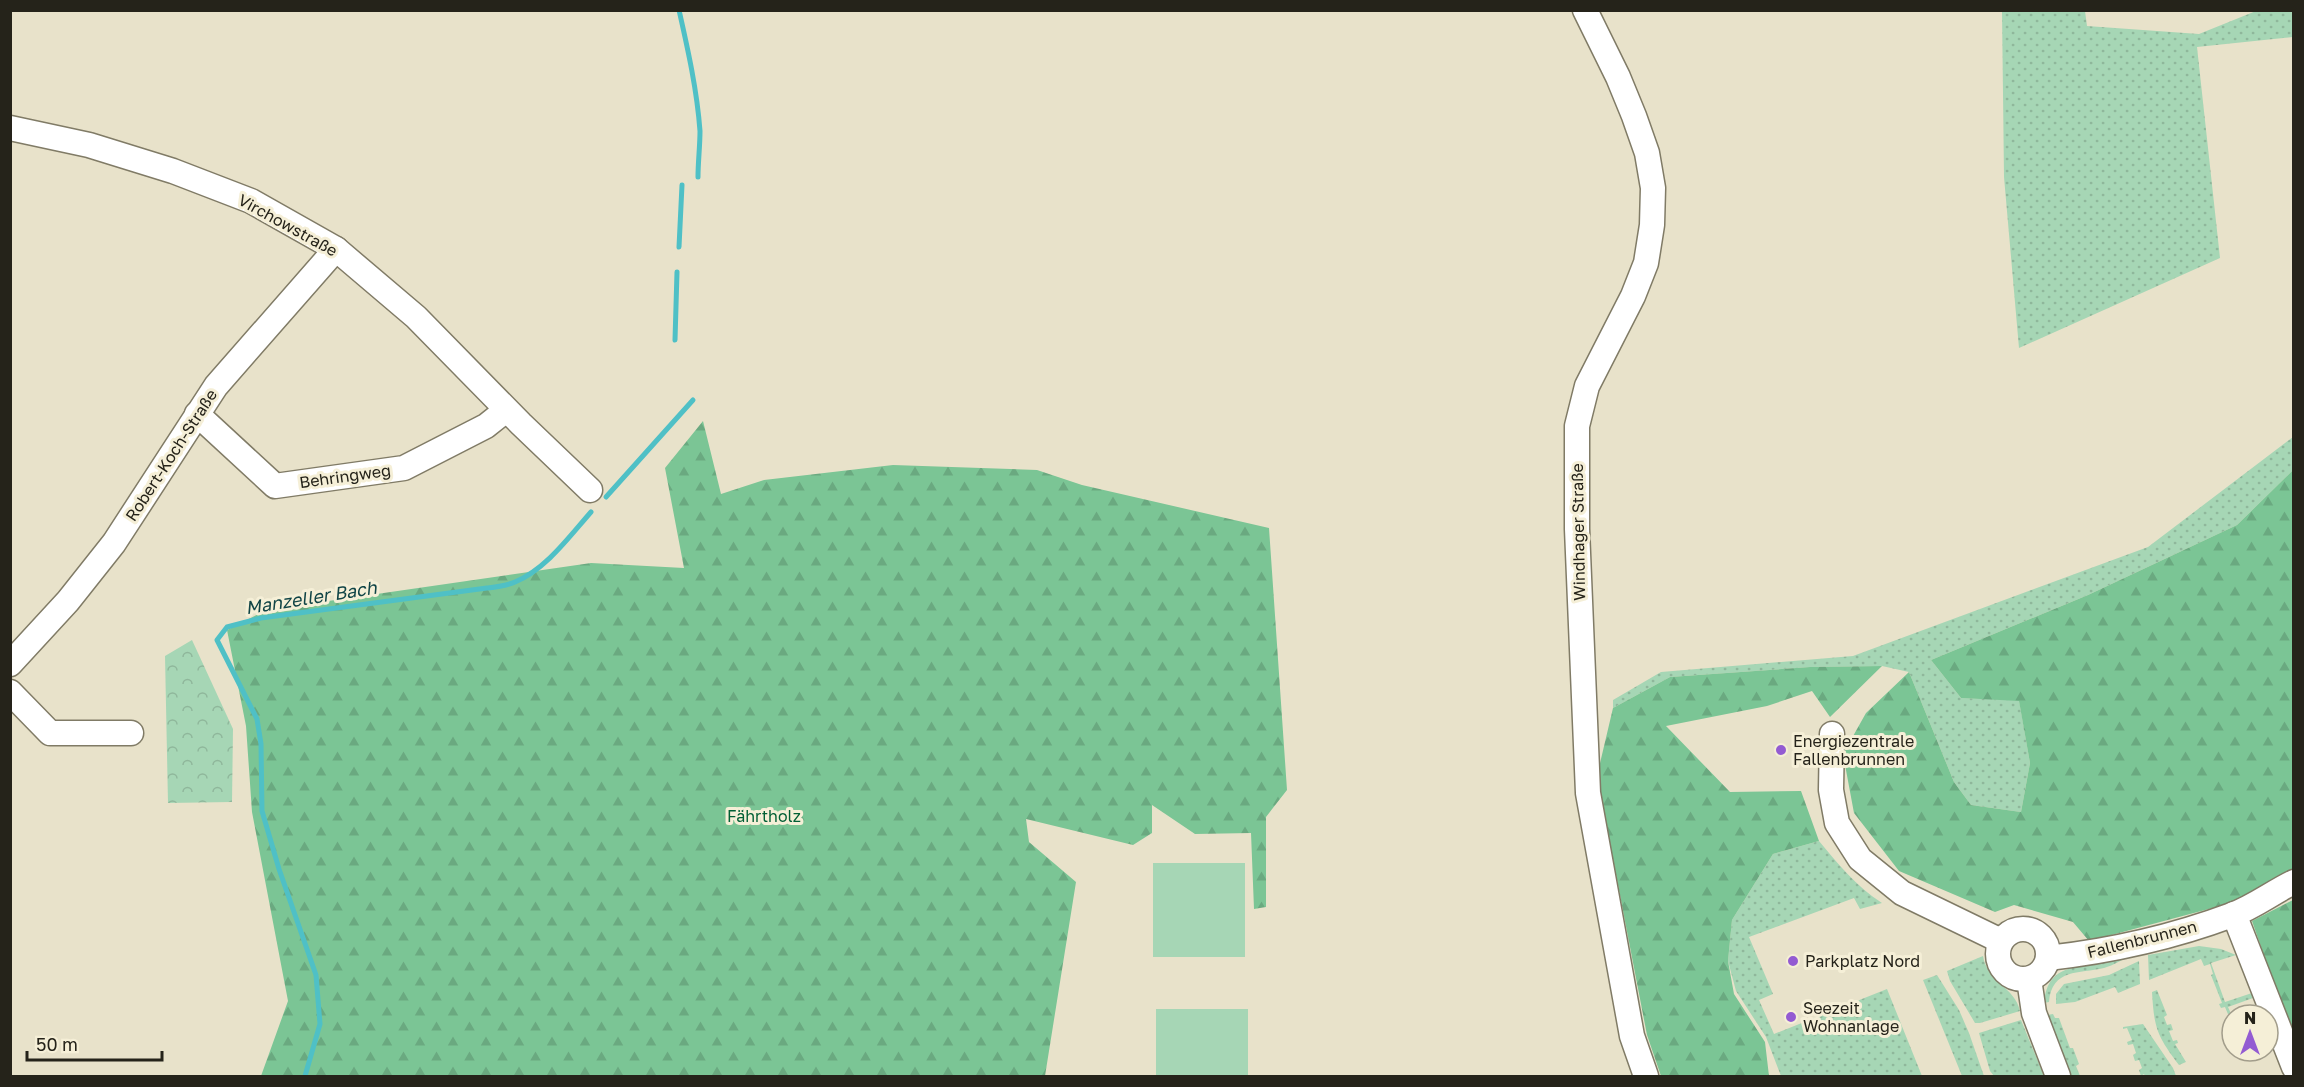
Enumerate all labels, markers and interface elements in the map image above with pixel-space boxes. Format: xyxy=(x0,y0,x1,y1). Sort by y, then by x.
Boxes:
street label: Virchowstraße xyxy=(235,189,341,261)
street label: Robert-Koch-Straße xyxy=(121,385,221,525)
street label: Behringweg xyxy=(298,460,392,492)
street label: Windhager Straße xyxy=(1567,463,1589,601)
water label: Manzeller Bach xyxy=(244,576,379,618)
place label: Energiezentrale Fallenbrunnen xyxy=(1793,731,1914,769)
marker: Energiezentrale Fallenbrunnen xyxy=(1774,743,1788,757)
park label: Fährtholz xyxy=(727,806,801,826)
street label: Fallenbrunnen xyxy=(2085,916,2199,962)
place label: Parkplatz Nord xyxy=(1805,951,1920,971)
marker: Parkplatz Nord xyxy=(1786,954,1800,968)
place label: Seezeit Wohnanlage xyxy=(1803,998,1899,1036)
north arrow xyxy=(2220,1003,2280,1063)
text: N xyxy=(2244,1008,2256,1028)
marker: Seezeit Wohnanlage xyxy=(1784,1010,1798,1024)
scale bar xyxy=(27,1024,162,1062)
text: 50 m xyxy=(36,1033,78,1055)

